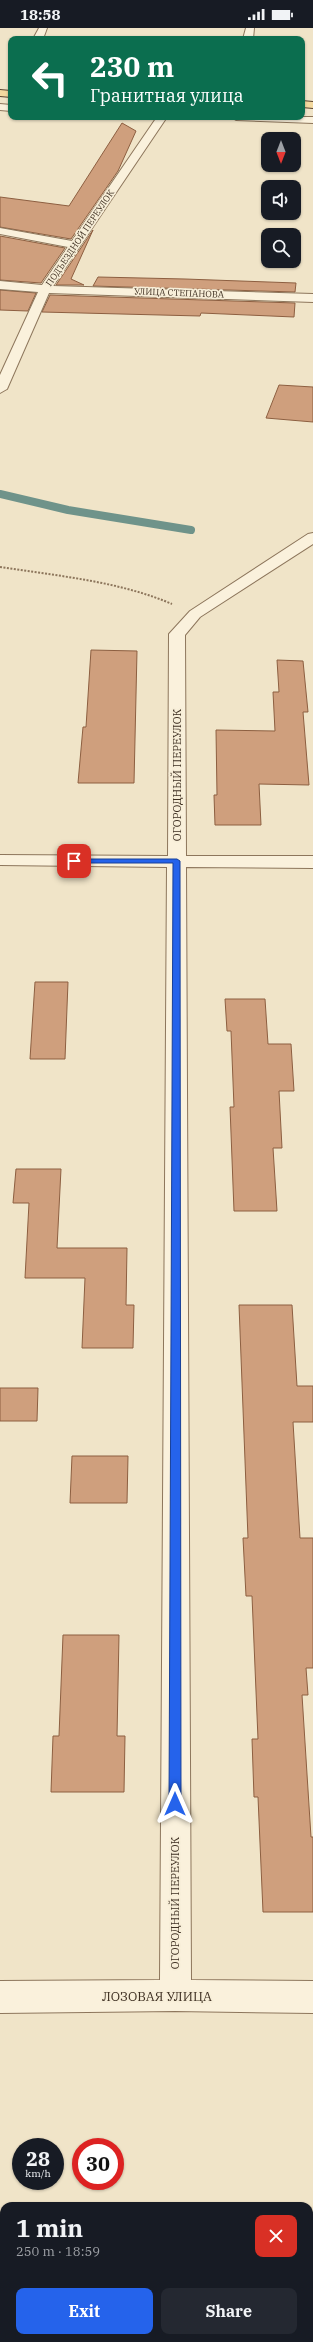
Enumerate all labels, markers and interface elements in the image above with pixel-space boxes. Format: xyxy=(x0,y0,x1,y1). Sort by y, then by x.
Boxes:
text: 18:58 xyxy=(20,5,61,24)
text: 230 m xyxy=(90,48,174,85)
icon: left xyxy=(24,52,76,104)
text: Гранитная улица xyxy=(90,84,244,107)
north arrow xyxy=(261,132,301,172)
map controls xyxy=(261,132,301,268)
button: sound xyxy=(261,180,301,220)
street label: ПОДЪЕЗДНОЙ ПЕРЕУЛОК xyxy=(43,187,116,288)
button: search xyxy=(261,228,301,268)
street label: УЛИЦА СТЕПАНОВА xyxy=(134,285,225,300)
street label: ОГОРОДНЫЙ ПЕРЕУЛОК xyxy=(170,708,184,841)
pin xyxy=(57,844,91,878)
icon: arrive xyxy=(63,850,85,872)
position arrow xyxy=(154,1783,196,1825)
street label: ОГОРОДНЫЙ ПЕРЕУЛОК xyxy=(168,1836,182,1969)
street label: ЛОЗОВАЯ УЛИЦА xyxy=(102,1988,212,2005)
speed limit sign: 30 xyxy=(72,2138,124,2190)
text: 28 xyxy=(26,2145,50,2172)
text: km/h xyxy=(25,2167,51,2180)
text: 1 min xyxy=(16,2212,83,2244)
button: close xyxy=(255,2215,297,2257)
text: 250 m · 18:59 xyxy=(16,2243,100,2260)
button: Exit xyxy=(16,2288,153,2334)
button: Share xyxy=(161,2288,297,2334)

